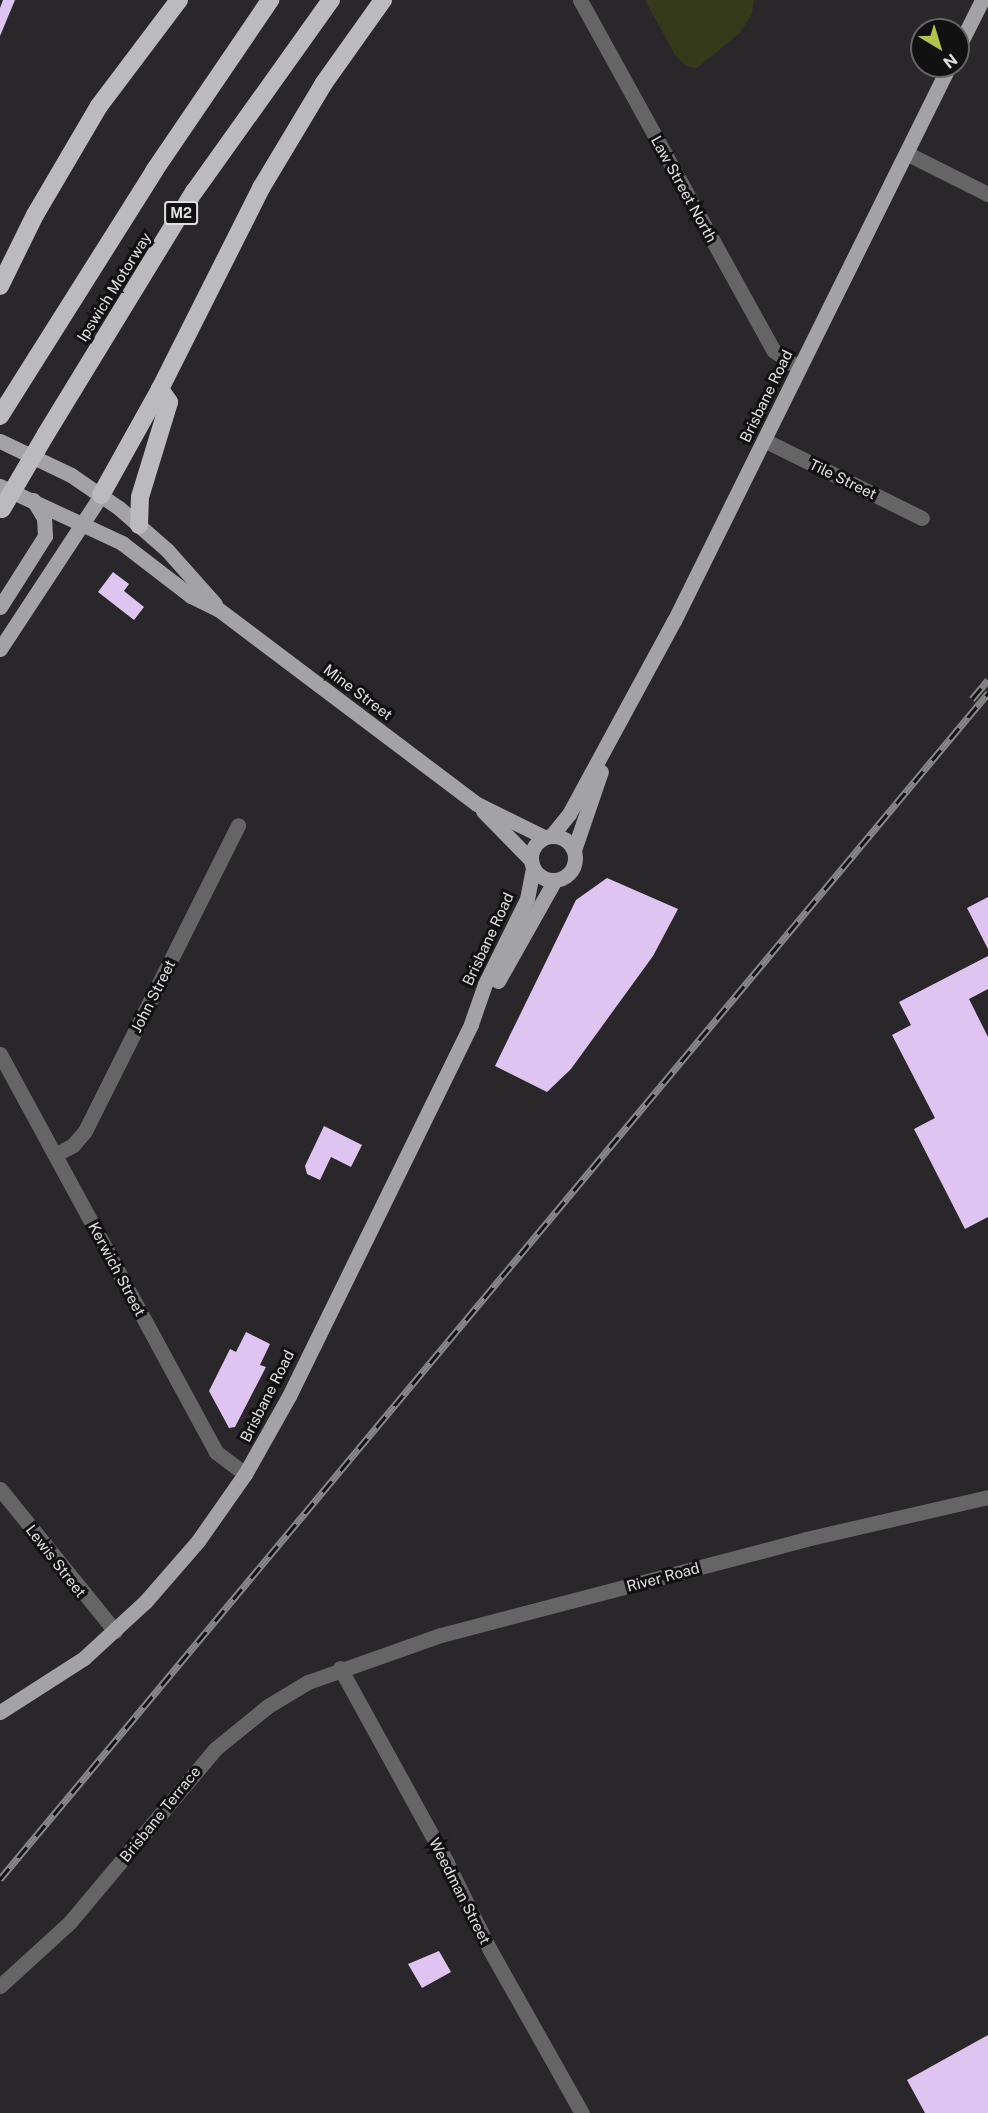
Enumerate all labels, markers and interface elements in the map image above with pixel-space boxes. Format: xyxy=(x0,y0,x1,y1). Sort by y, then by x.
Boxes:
north arrow xyxy=(910,18,970,78)
text: N xyxy=(939,50,961,72)
street label: Law Street North xyxy=(647,133,721,245)
road number: M2 xyxy=(163,202,199,224)
street label: Ipswich Motorway xyxy=(73,229,155,345)
street label: Brisbane Road xyxy=(736,347,796,445)
street label: Tile Street xyxy=(806,455,880,503)
street label: Mine Street xyxy=(320,660,396,724)
street label: Brisbane Road xyxy=(459,890,517,988)
street label: John Street xyxy=(127,957,179,1035)
street label: Kerwich Street xyxy=(85,1219,149,1319)
street label: Brisbane Road xyxy=(236,1347,298,1445)
street label: Lewis Street xyxy=(22,1521,90,1601)
street label: River Road xyxy=(625,1559,701,1595)
street label: Brisbane Terrace xyxy=(116,1763,204,1865)
street label: Weedman Street xyxy=(425,1835,495,1947)

